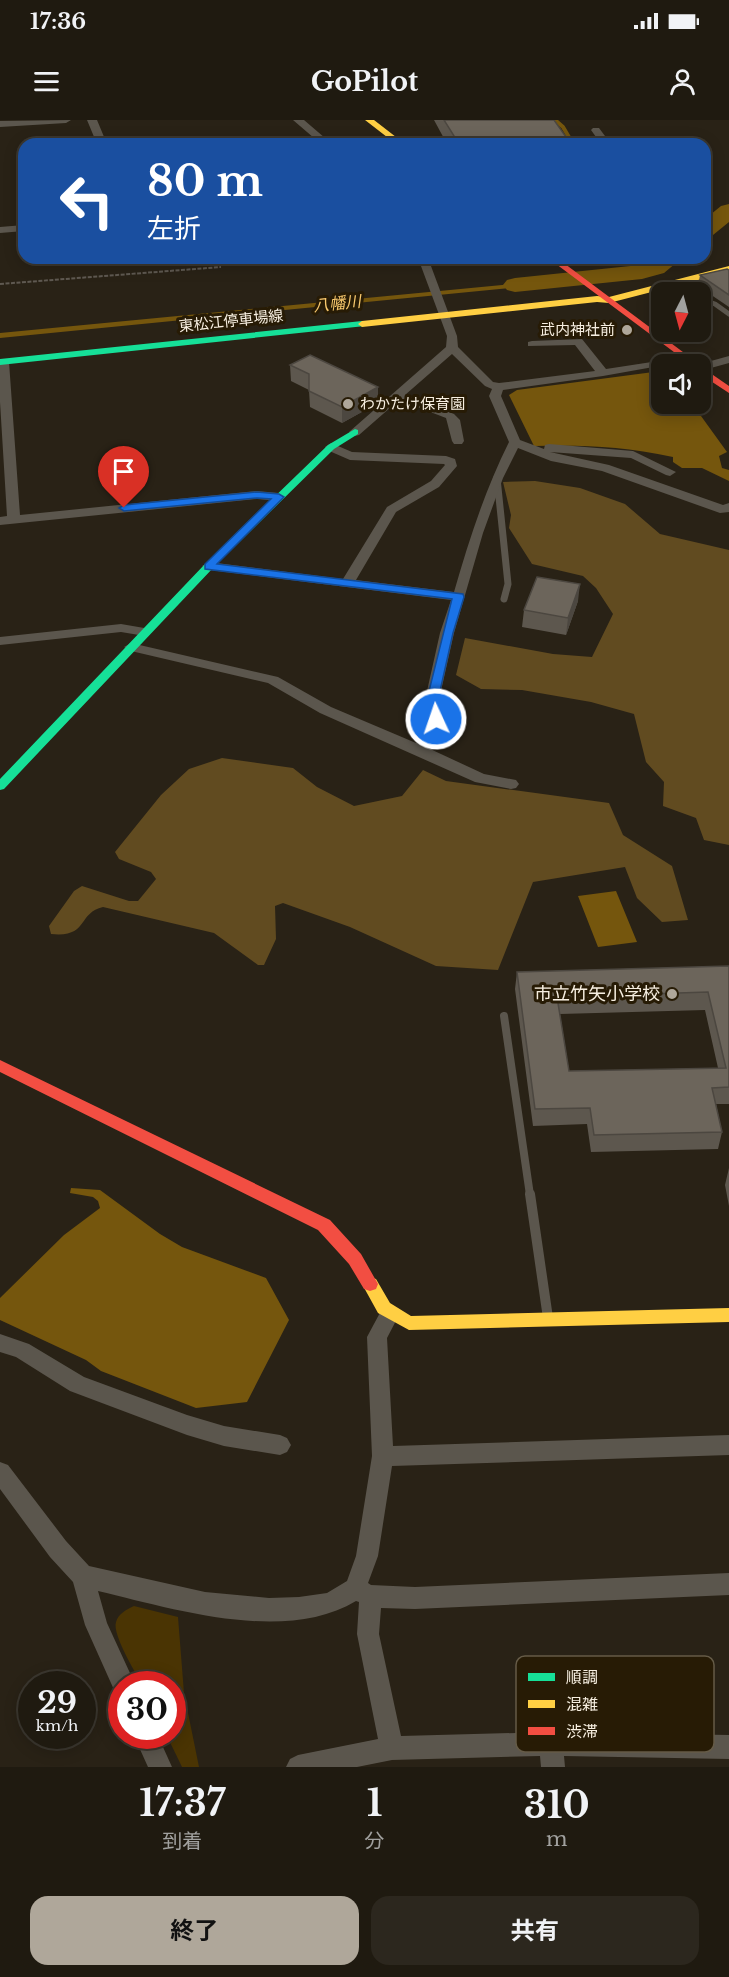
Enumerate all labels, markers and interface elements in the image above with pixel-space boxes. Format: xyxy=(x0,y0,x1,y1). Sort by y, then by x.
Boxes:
text: 17:36 xyxy=(30,8,86,35)
icon: menu xyxy=(30,65,63,98)
text: GoPilot xyxy=(311,65,418,98)
icon: person xyxy=(666,65,699,98)
text: 80 m xyxy=(147,155,263,207)
icon: left xyxy=(48,162,126,240)
text: 左折 xyxy=(147,212,201,245)
north arrow xyxy=(651,282,711,342)
map controls xyxy=(651,282,711,414)
water label: 八幡川 xyxy=(312,290,364,315)
street label: 東松江停車場線 xyxy=(178,306,284,335)
place label: 武内神社前 xyxy=(540,320,615,339)
marker: 武内神社前 xyxy=(620,323,634,337)
button: sound xyxy=(651,354,711,414)
place label: わかたけ保育園 xyxy=(360,394,465,413)
marker: わかたけ保育園 xyxy=(341,397,355,411)
pin xyxy=(98,446,149,508)
icon: arrive xyxy=(107,455,140,488)
position arrow xyxy=(404,687,468,751)
place label: 市立竹矢小学校 xyxy=(534,983,660,1005)
marker: 市立竹矢小学校 xyxy=(665,987,679,1001)
legend xyxy=(516,1656,714,1752)
text: 順調 xyxy=(566,1667,598,1687)
speed limit sign: 30 xyxy=(108,1671,186,1749)
text: 29 xyxy=(37,1684,77,1721)
text: 混雑 xyxy=(566,1694,598,1714)
text: km/h xyxy=(36,1716,78,1735)
text: 渋滞 xyxy=(566,1721,598,1741)
text: 17:37 xyxy=(139,1781,225,1826)
text: 1 xyxy=(367,1781,382,1826)
text: 310 xyxy=(524,1783,590,1828)
text: m xyxy=(546,1827,568,1851)
text: 到着 xyxy=(162,1829,202,1853)
text: 分 xyxy=(365,1829,385,1853)
button: 終了 xyxy=(30,1896,359,1965)
button: 共有 xyxy=(371,1896,699,1965)

